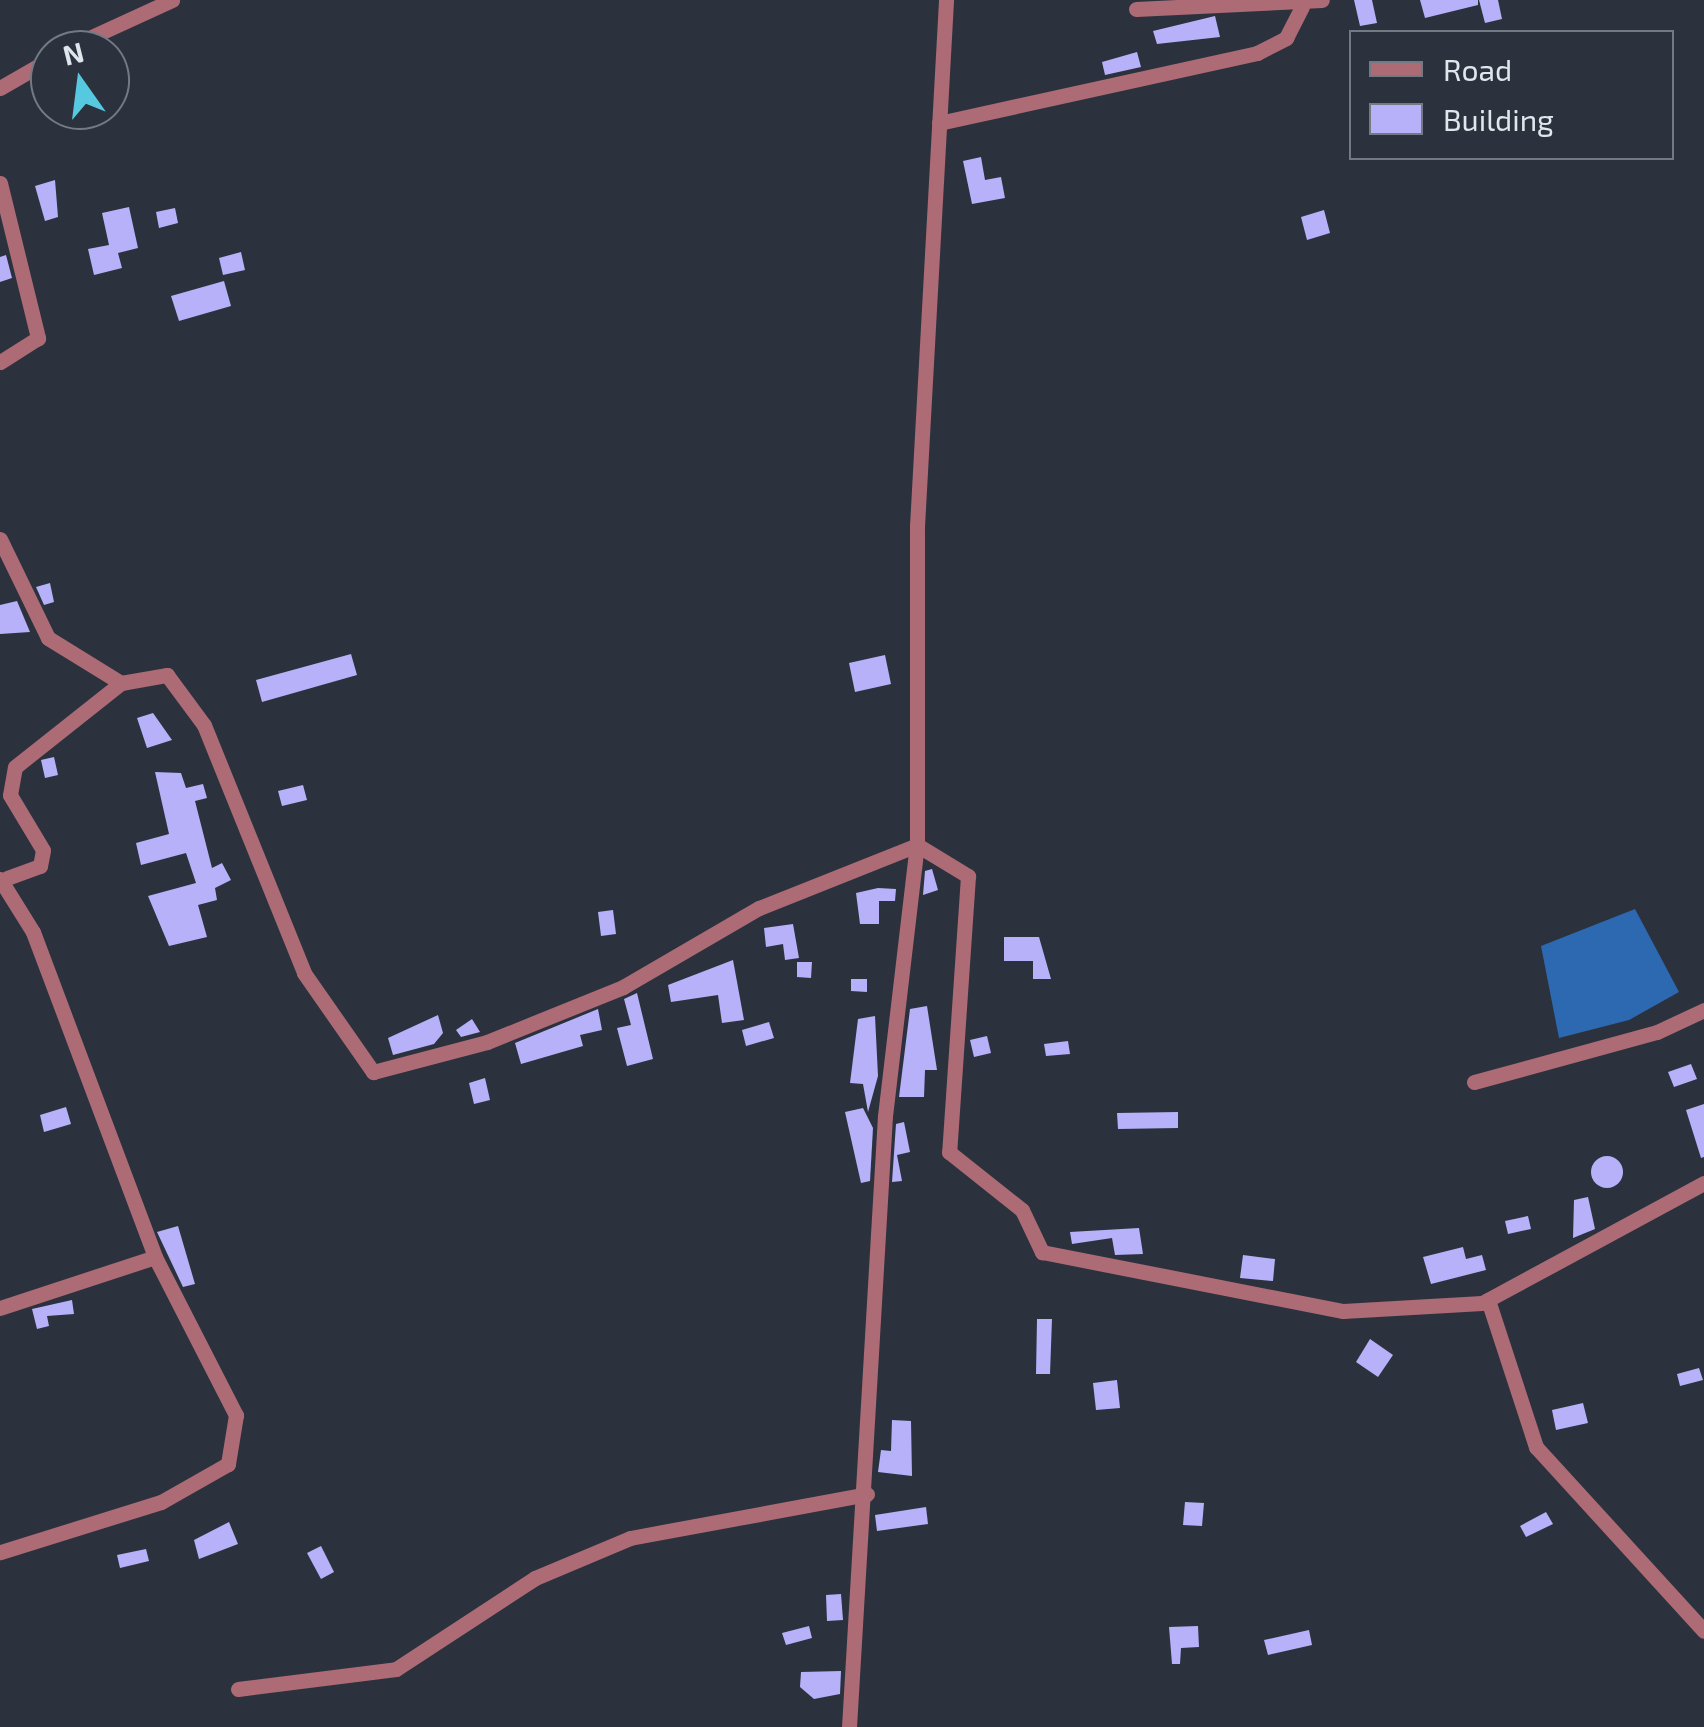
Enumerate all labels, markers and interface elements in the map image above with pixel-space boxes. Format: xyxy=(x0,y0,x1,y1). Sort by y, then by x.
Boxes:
north arrow xyxy=(30,30,130,130)
legend xyxy=(1349,30,1674,160)
text: N xyxy=(59,34,87,72)
text: Road xyxy=(1443,51,1512,87)
text: Building xyxy=(1443,101,1554,137)

